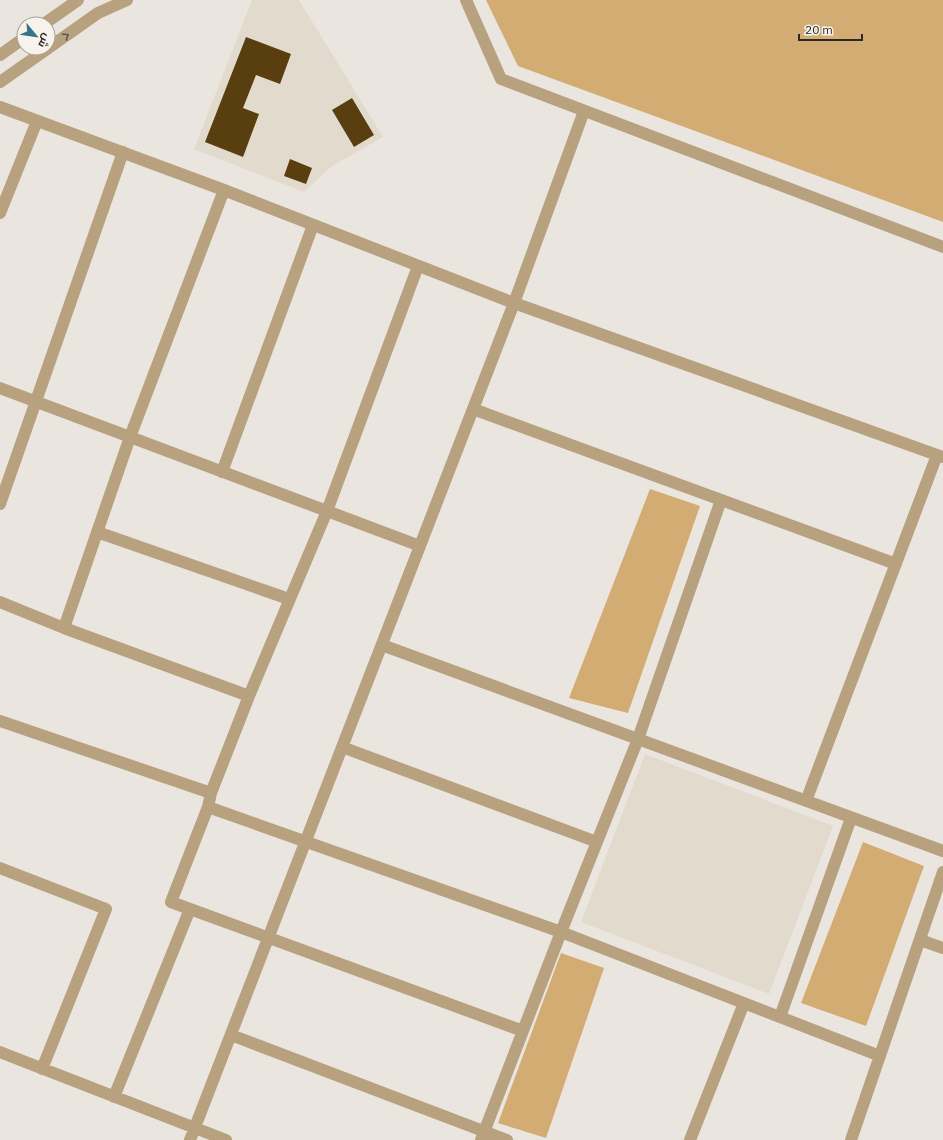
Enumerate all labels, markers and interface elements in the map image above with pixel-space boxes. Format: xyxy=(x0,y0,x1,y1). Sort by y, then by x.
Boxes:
north arrow xyxy=(16,16,56,56)
scale bar xyxy=(799,16,862,42)
text: 20 m xyxy=(805,22,833,37)
text: ش xyxy=(35,31,54,50)
one-way arrow xyxy=(62,33,69,41)

